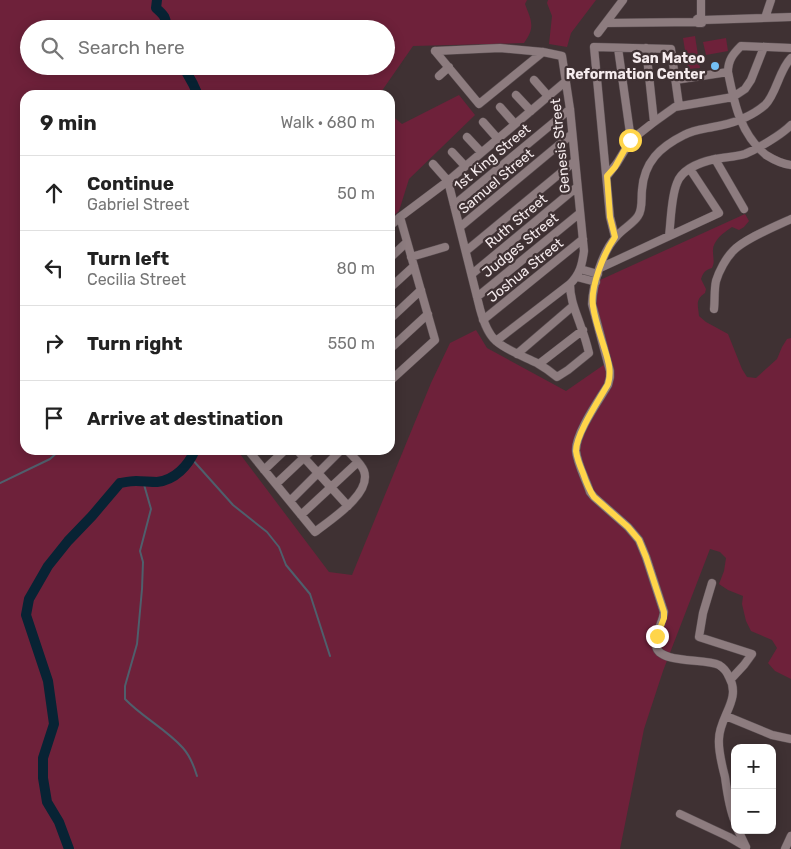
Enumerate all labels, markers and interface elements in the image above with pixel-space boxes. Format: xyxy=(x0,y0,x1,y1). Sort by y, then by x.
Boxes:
search box xyxy=(20,20,395,75)
icon: search xyxy=(38,34,66,62)
text: Search here xyxy=(78,36,185,59)
place label: San Mateo Reformation Center xyxy=(566,50,706,83)
marker: San Mateo Reformation Center xyxy=(709,60,721,72)
street label: Genesis Street xyxy=(547,97,574,194)
text: 9 min xyxy=(40,110,97,135)
text: Walk · 680 m xyxy=(280,113,375,132)
street label: 1st King Street xyxy=(451,120,534,194)
route start xyxy=(619,129,642,152)
street label: Samuel Street xyxy=(455,145,538,218)
text: Continue xyxy=(87,172,174,195)
icon: ahead xyxy=(40,179,68,207)
text: 50 m xyxy=(337,184,375,203)
street label: Ruth Street xyxy=(482,190,551,252)
text: Gabriel Street xyxy=(87,195,189,214)
street label: Judges Street xyxy=(479,209,562,281)
street label: Joshua Street xyxy=(484,234,567,306)
text: Turn left xyxy=(87,247,169,270)
icon: left xyxy=(40,254,68,282)
text: 80 m xyxy=(337,259,375,278)
text: Cecilia Street xyxy=(87,270,186,289)
icon: right xyxy=(40,329,68,357)
text: Turn right xyxy=(87,332,182,355)
text: 550 m xyxy=(328,334,375,353)
icon: arrive xyxy=(40,404,68,432)
text: Arrive at destination xyxy=(87,407,283,430)
route end xyxy=(646,625,669,648)
map controls xyxy=(731,744,776,834)
button: + xyxy=(731,744,776,789)
button: − xyxy=(731,789,776,834)

